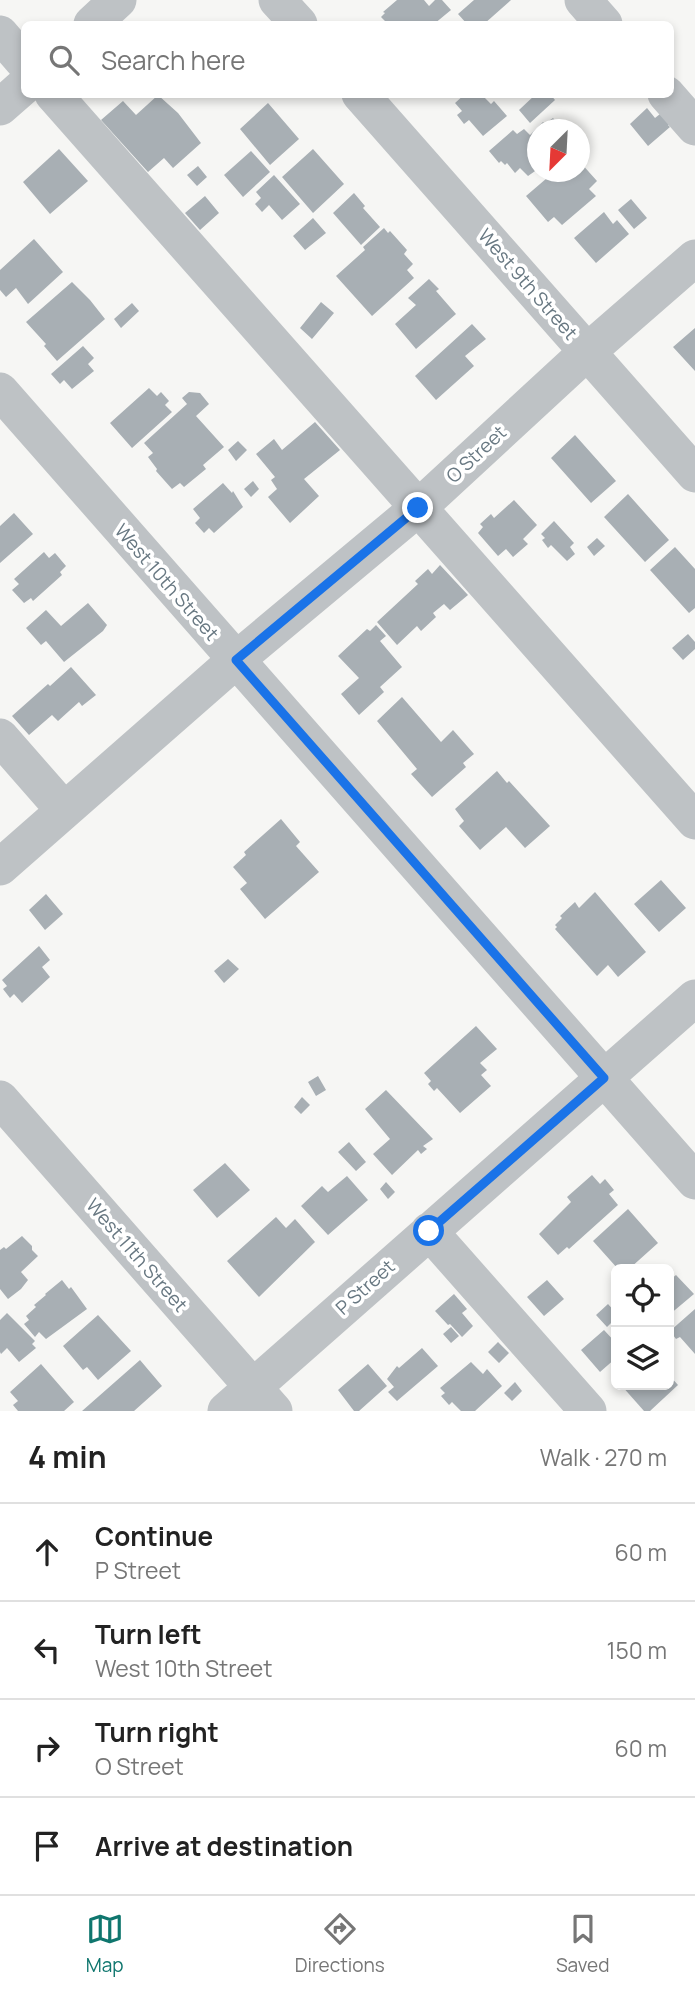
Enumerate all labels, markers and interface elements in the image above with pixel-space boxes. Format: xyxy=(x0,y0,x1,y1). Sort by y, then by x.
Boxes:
search box xyxy=(21,21,674,98)
icon: search xyxy=(45,41,83,79)
text: Search here xyxy=(101,42,246,78)
north arrow xyxy=(527,119,590,182)
street label: West 9th Street xyxy=(472,223,584,345)
street label: O Street xyxy=(440,419,512,489)
route end xyxy=(402,492,433,523)
street label: West 10th Street xyxy=(109,518,225,646)
street label: West 11th Street xyxy=(80,1193,194,1317)
route start xyxy=(413,1215,444,1246)
street label: P Street xyxy=(330,1254,400,1320)
map controls xyxy=(611,1264,674,1390)
button: locate xyxy=(611,1264,674,1327)
button: layers xyxy=(611,1327,674,1390)
text: 4 min xyxy=(28,1436,106,1477)
text: Walk · 270 m xyxy=(540,1441,667,1473)
text: Continue xyxy=(95,1518,213,1554)
icon: ahead xyxy=(28,1533,66,1571)
text: 60 m xyxy=(615,1536,667,1568)
text: P Street xyxy=(95,1554,181,1586)
text: Turn left xyxy=(95,1616,202,1652)
icon: left xyxy=(28,1631,66,1669)
text: 150 m xyxy=(607,1634,667,1666)
text: West 10th Street xyxy=(95,1652,273,1684)
text: Turn right xyxy=(95,1714,219,1750)
icon: right xyxy=(28,1729,66,1767)
text: 60 m xyxy=(615,1732,667,1764)
text: O Street xyxy=(95,1750,184,1782)
icon: arrive xyxy=(28,1827,66,1865)
text: Arrive at destination xyxy=(95,1828,353,1864)
tab: Map xyxy=(86,1910,124,1978)
tab: Directions xyxy=(295,1910,385,1978)
tab: Saved xyxy=(556,1910,609,1978)

